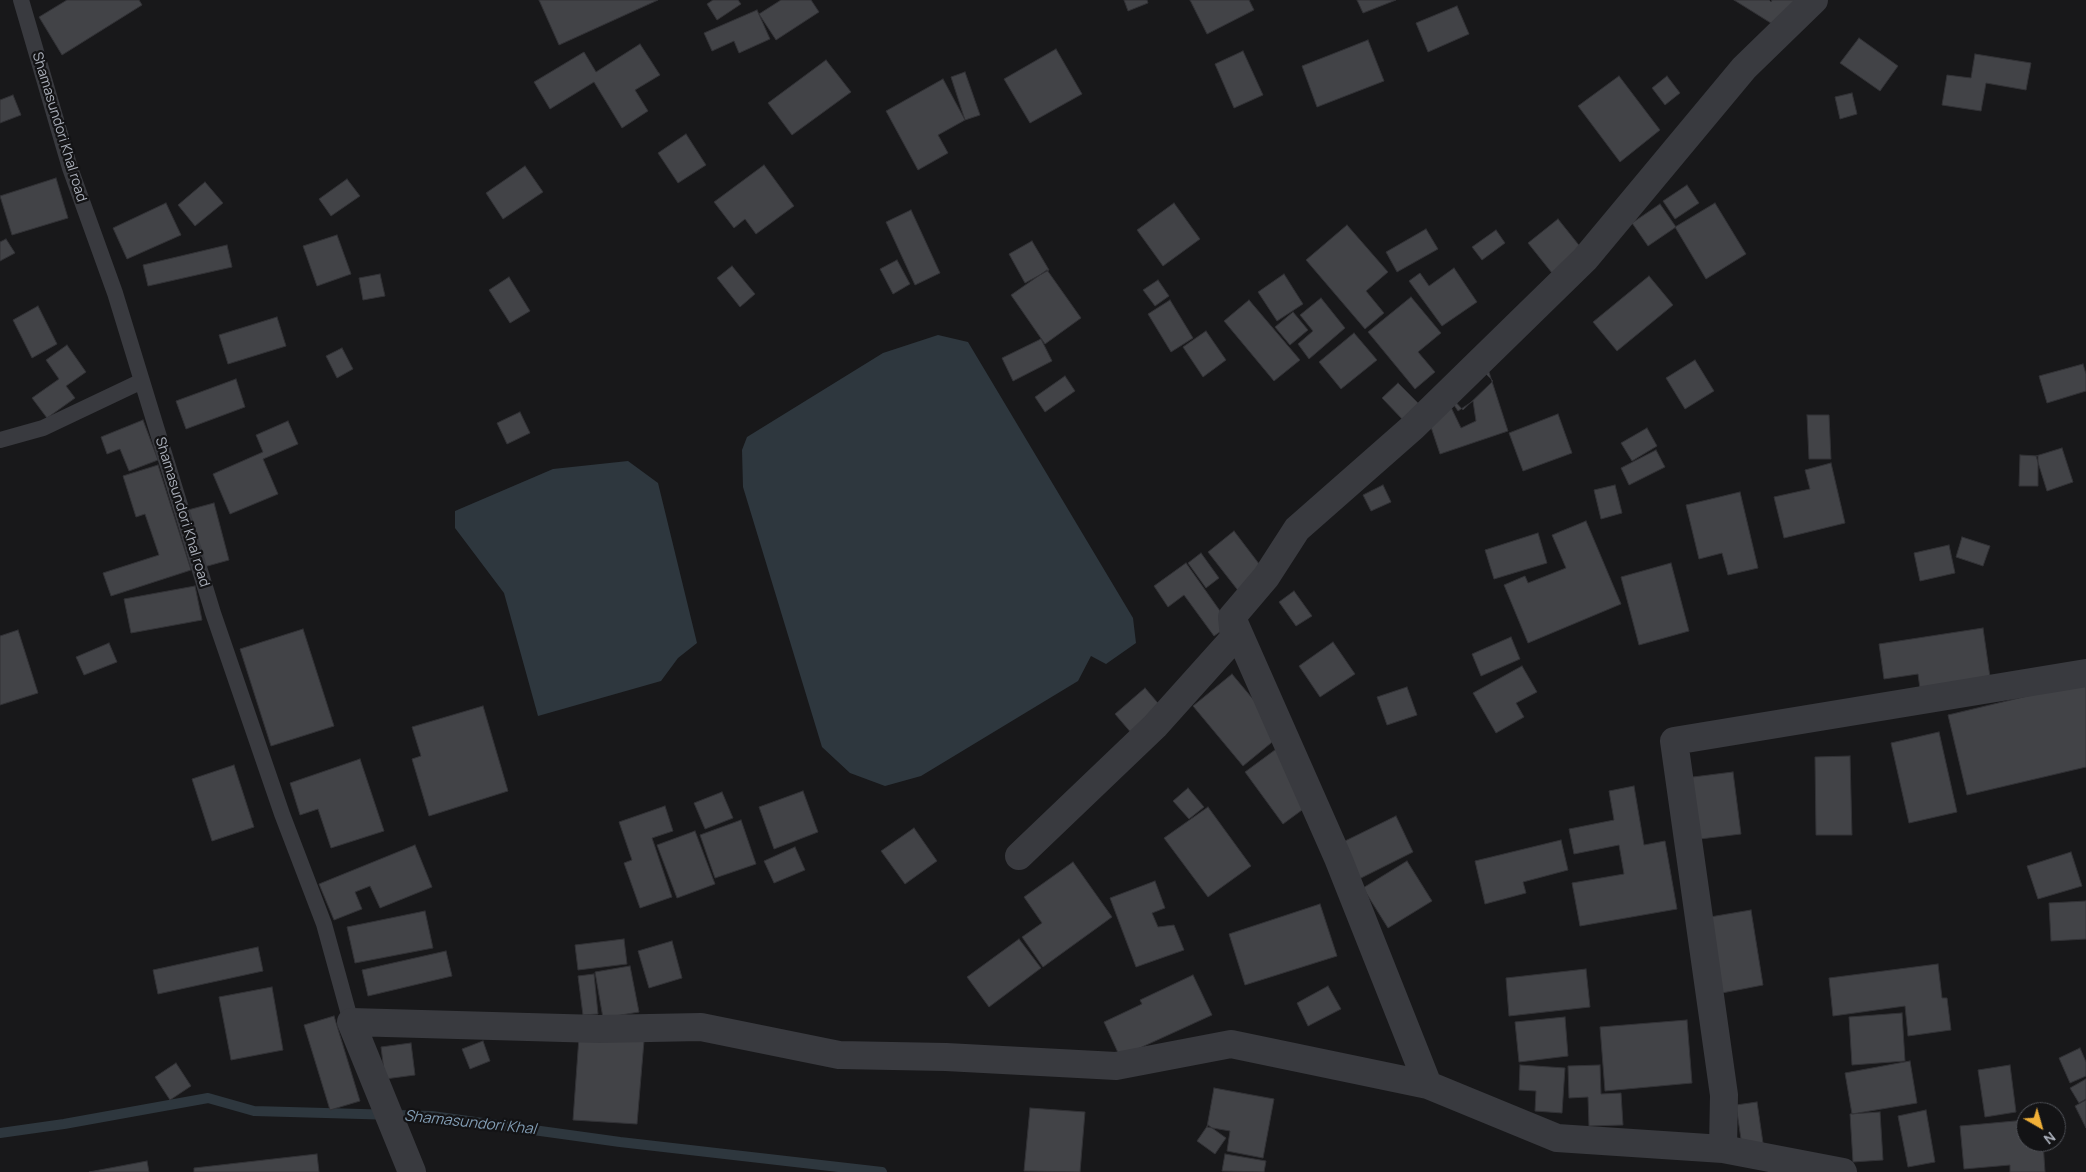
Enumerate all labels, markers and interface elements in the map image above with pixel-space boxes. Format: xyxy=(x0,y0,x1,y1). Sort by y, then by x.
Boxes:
street label: Shamasundori Khal road xyxy=(28,50,90,204)
street label: Shamasundori Khal road xyxy=(151,435,213,589)
north arrow xyxy=(2016,1102,2066,1152)
water label: Shamasundori Khal xyxy=(403,1107,537,1139)
text: N xyxy=(2040,1128,2060,1149)

